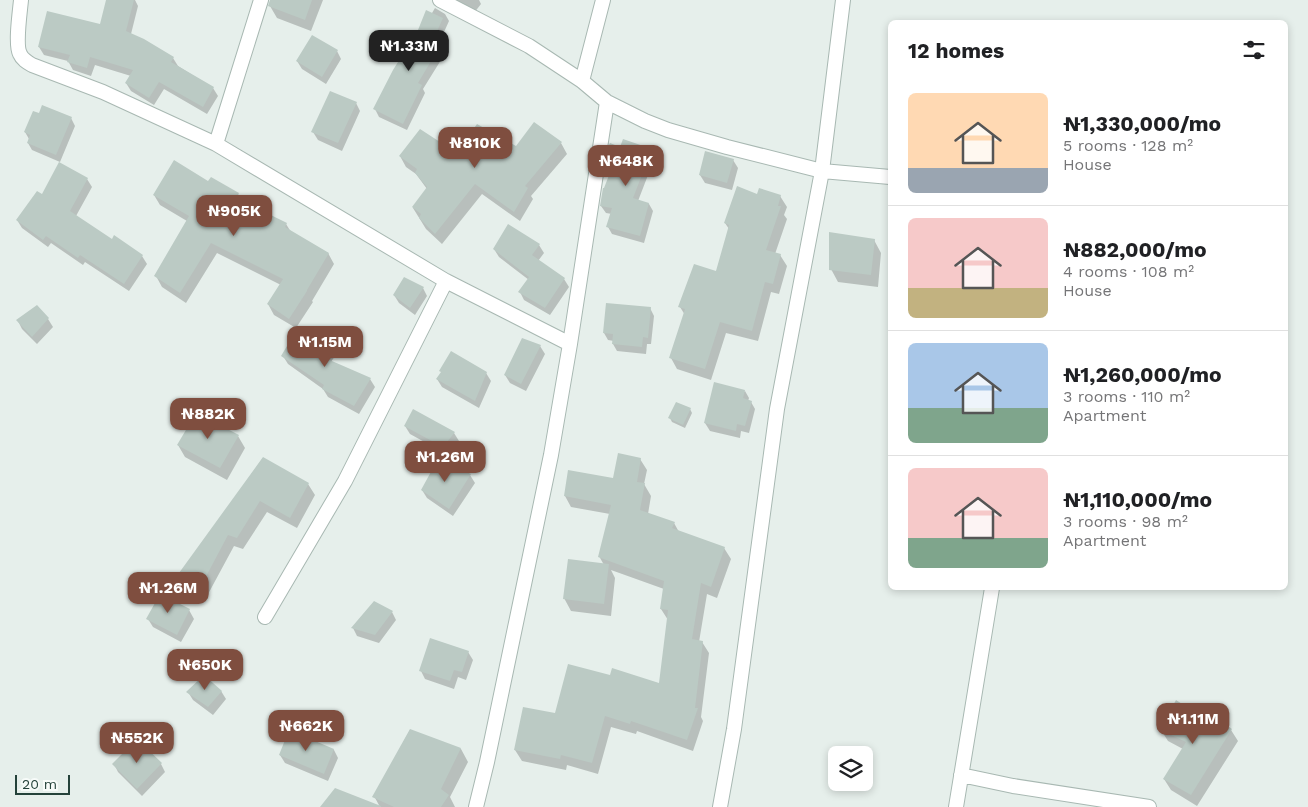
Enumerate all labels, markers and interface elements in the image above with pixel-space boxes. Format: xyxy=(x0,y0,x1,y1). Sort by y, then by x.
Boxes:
pin: ₦1.33M xyxy=(368,30,450,72)
text: ₦1.33M xyxy=(380,36,438,55)
icon: filters xyxy=(1240,36,1268,64)
text: 12 homes xyxy=(908,38,1004,63)
text: ₦1,330,000/mo xyxy=(1063,111,1221,136)
icon: home xyxy=(948,113,1008,173)
pin: ₦810K xyxy=(440,126,510,169)
text: ₦810K xyxy=(449,133,501,152)
text: 5 rooms · 128 m² xyxy=(1063,136,1193,155)
pin: ₦648K xyxy=(591,144,661,187)
text: ₦648K xyxy=(599,151,653,170)
text: House xyxy=(1063,155,1112,174)
pin: ₦905K xyxy=(199,194,269,237)
text: ₦905K xyxy=(207,201,261,220)
text: ₦882,000/mo xyxy=(1063,237,1207,262)
icon: home xyxy=(948,238,1008,298)
text: 4 rooms · 108 m² xyxy=(1063,262,1194,281)
text: House xyxy=(1063,281,1112,300)
pin: ₦1.15M xyxy=(284,326,366,368)
text: ₦1.15M xyxy=(298,332,352,351)
text: ₦1,260,000/mo xyxy=(1063,362,1222,387)
icon: home xyxy=(948,363,1008,423)
text: 3 rooms · 110 m² xyxy=(1063,387,1190,406)
pin: ₦882K xyxy=(173,398,243,440)
text: ₦882K xyxy=(181,404,235,423)
text: Apartment xyxy=(1063,406,1146,425)
pin: ₦1.26M xyxy=(404,440,486,483)
text: ₦1.26M xyxy=(416,447,474,466)
text: ₦1,110,000/mo xyxy=(1063,487,1212,512)
icon: home xyxy=(948,488,1008,548)
text: 3 rooms · 98 m² xyxy=(1063,512,1188,531)
text: Apartment xyxy=(1063,531,1146,550)
pin: ₦1.26M xyxy=(127,572,209,614)
text: ₦1.26M xyxy=(139,578,197,597)
pin: ₦650K xyxy=(170,648,240,691)
text: ₦650K xyxy=(178,655,232,674)
pin: ₦1.11M xyxy=(1152,702,1234,745)
text: ₦1.11M xyxy=(1167,709,1219,728)
pin: ₦662K xyxy=(271,710,341,752)
text: ₦662K xyxy=(279,716,333,735)
pin: ₦552K xyxy=(102,722,172,764)
text: ₦552K xyxy=(111,728,163,747)
map controls xyxy=(828,746,873,791)
button: layers xyxy=(828,746,873,791)
scale bar xyxy=(15,772,70,795)
text: 20 m xyxy=(22,776,57,792)

